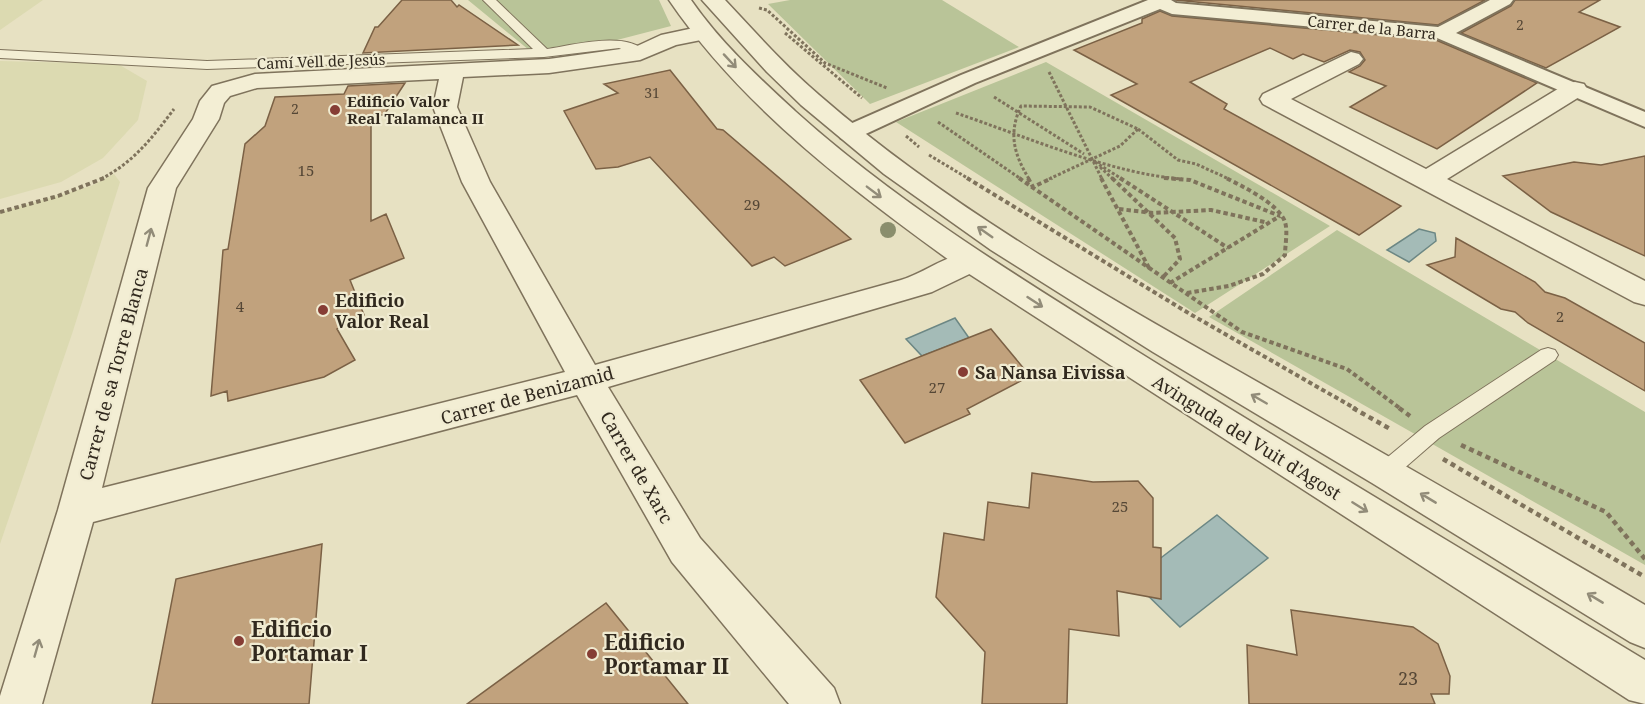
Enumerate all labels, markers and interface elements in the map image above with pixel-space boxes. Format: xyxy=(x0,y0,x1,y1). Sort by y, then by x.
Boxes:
street label: Carrer de la Barra xyxy=(1307,10,1437,44)
house number: 2 xyxy=(1516,15,1524,34)
street label: Camí Vell de Jesús xyxy=(256,49,386,73)
one-way arrow xyxy=(723,53,737,68)
house number: 31 xyxy=(644,83,660,102)
place label: Edificio Valor Real Talamanca II xyxy=(347,91,484,128)
house number: 2 xyxy=(291,99,299,118)
marker: Edificio Valor Real Talamanca II xyxy=(328,103,342,117)
house number: 15 xyxy=(298,160,314,180)
one-way arrow xyxy=(866,186,882,198)
house number: 29 xyxy=(744,194,760,214)
one-way arrow xyxy=(977,226,994,238)
one-way arrow xyxy=(144,228,156,247)
street label: Carrer de sa Torre Blanca xyxy=(73,265,153,483)
place label: Edificio Valor Real xyxy=(335,288,430,333)
house number: 4 xyxy=(236,296,245,316)
one-way arrow xyxy=(1026,297,1043,309)
marker: Edificio Valor Real xyxy=(316,303,330,317)
house number: 2 xyxy=(1556,306,1564,326)
street label: Carrer de Benizamid xyxy=(438,360,616,430)
place label: Sa Nansa Eivissa xyxy=(975,360,1126,384)
marker: Sa Nansa Eivissa xyxy=(956,365,970,379)
street label: Avinguda del Vuit d'Agost xyxy=(1148,369,1346,505)
house number: 27 xyxy=(929,377,945,397)
one-way arrow xyxy=(1251,393,1268,405)
street label: Carrer de Xarc xyxy=(595,407,679,528)
one-way arrow xyxy=(1420,491,1437,503)
house number: 25 xyxy=(1112,496,1128,516)
one-way arrow xyxy=(1351,502,1368,514)
one-way arrow xyxy=(1587,591,1604,603)
place label: Edificio Portamar I xyxy=(251,615,368,667)
place label: Edificio Portamar II xyxy=(604,628,729,680)
marker: Edificio Portamar I xyxy=(232,634,246,648)
one-way arrow xyxy=(32,639,43,658)
marker: Edificio Portamar II xyxy=(585,647,599,661)
house number: 23 xyxy=(1398,666,1418,690)

